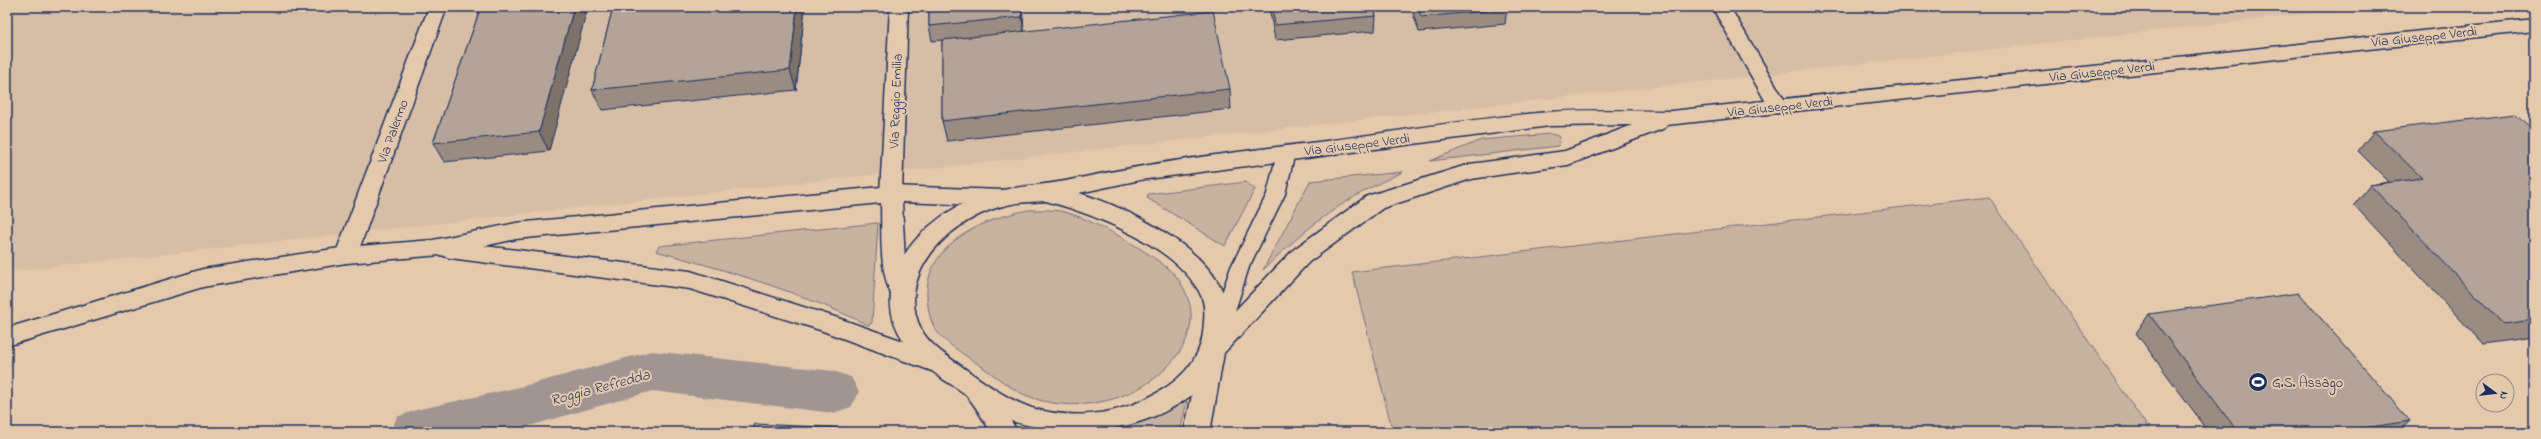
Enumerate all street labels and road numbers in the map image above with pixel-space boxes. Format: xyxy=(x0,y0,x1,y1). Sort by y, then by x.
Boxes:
street label: Via Giuseppe Verdi xyxy=(2369,22,2478,54)
street label: Via Reggio Emilia xyxy=(884,53,910,150)
street label: Via Giuseppe Verdi xyxy=(2047,57,2156,89)
street label: Via Giuseppe Verdi xyxy=(1725,92,1834,124)
street label: Via Palermo xyxy=(372,97,415,167)
street label: Via Giuseppe Verdi xyxy=(1302,129,1411,162)

